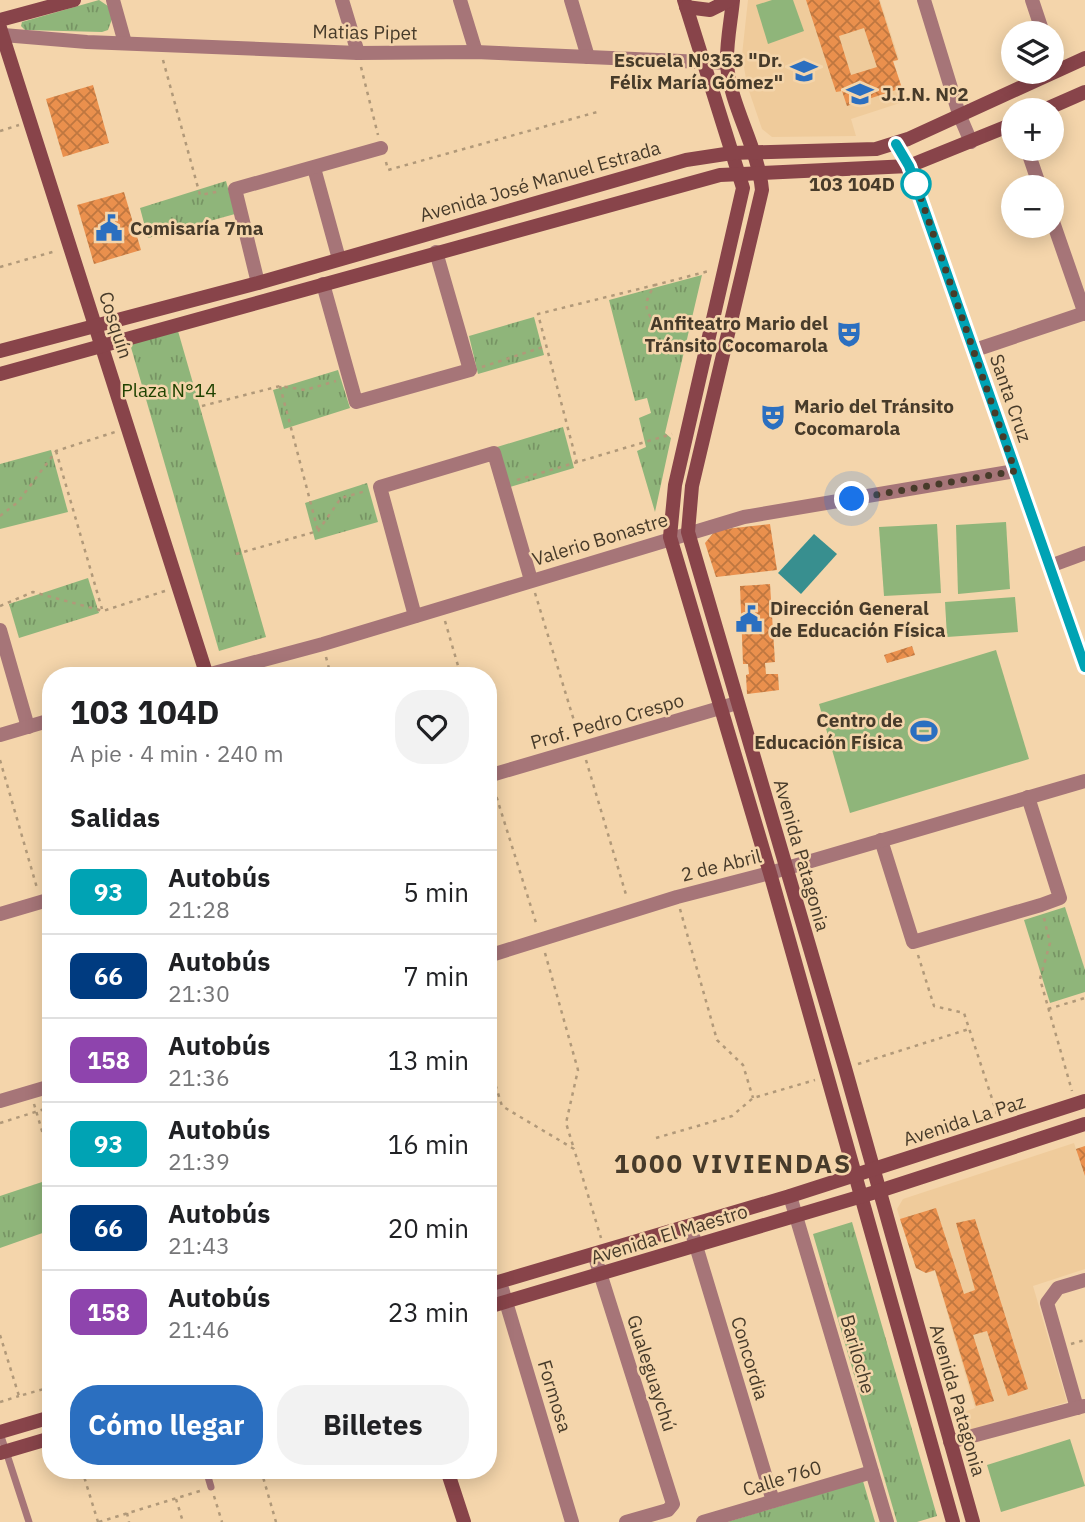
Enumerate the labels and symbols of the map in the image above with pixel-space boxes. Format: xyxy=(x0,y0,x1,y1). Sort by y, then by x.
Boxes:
street label: Matias Pipet xyxy=(312,19,418,45)
place label: Escuela Nº353 "Dr. Félix María Gómez" xyxy=(609,48,783,94)
school or university icon: Escuela Nº353 "Dr. Félix María Gómez" xyxy=(789,56,819,86)
school or university icon: J.I.N. Nº2 xyxy=(845,79,875,109)
place label: J.I.N. Nº2 xyxy=(881,82,969,106)
street label: Avenida José Manuel Estrada xyxy=(417,135,663,227)
marker: 103 104D xyxy=(901,169,931,199)
place label: 103 104D xyxy=(809,172,895,196)
public building icon: Comisaría 7ma xyxy=(94,213,124,243)
place label: Comisaría 7ma xyxy=(130,216,264,240)
street label: Cosquín xyxy=(94,288,138,362)
place label: Anfiteatro Mario del Tránsito Cocomarola xyxy=(645,311,828,357)
theatre icon: Anfiteatro Mario del Tránsito Cocomarola xyxy=(834,319,864,349)
street label: Santa Cruz xyxy=(985,351,1037,445)
park label: Plaza N°14 xyxy=(121,378,217,402)
place label: Mario del Tránsito Cocomarola xyxy=(794,394,954,440)
theatre icon: Mario del Tránsito Cocomarola xyxy=(758,402,788,432)
your location xyxy=(834,481,869,516)
street label: Valerio Bonastre xyxy=(529,507,671,571)
place label: Dirección General de Educación Física xyxy=(770,596,946,642)
public building icon: Dirección General de Educación Física xyxy=(734,604,764,634)
street label: Prof. Pedro Crespo xyxy=(527,688,687,754)
place label: Centro de Educación Física xyxy=(754,708,903,754)
sports icon: Centro de Educación Física xyxy=(909,716,939,746)
street label: Avenida Patagonia xyxy=(769,776,835,934)
street label: 2 de Abril xyxy=(678,843,764,887)
street label: Avenida La Paz xyxy=(900,1089,1028,1151)
district label: 1000 VIVIENDAS xyxy=(614,1146,852,1180)
street label: Avenida El Maestro xyxy=(588,1199,750,1269)
street label: Gualeguaychú xyxy=(622,1312,682,1434)
street label: Bariloche xyxy=(835,1312,881,1396)
street label: Concordia xyxy=(726,1313,774,1403)
street label: Avenida Patagonia xyxy=(925,1321,991,1479)
street label: Formosa xyxy=(533,1357,577,1435)
street label: Calle 760 xyxy=(740,1455,824,1501)

